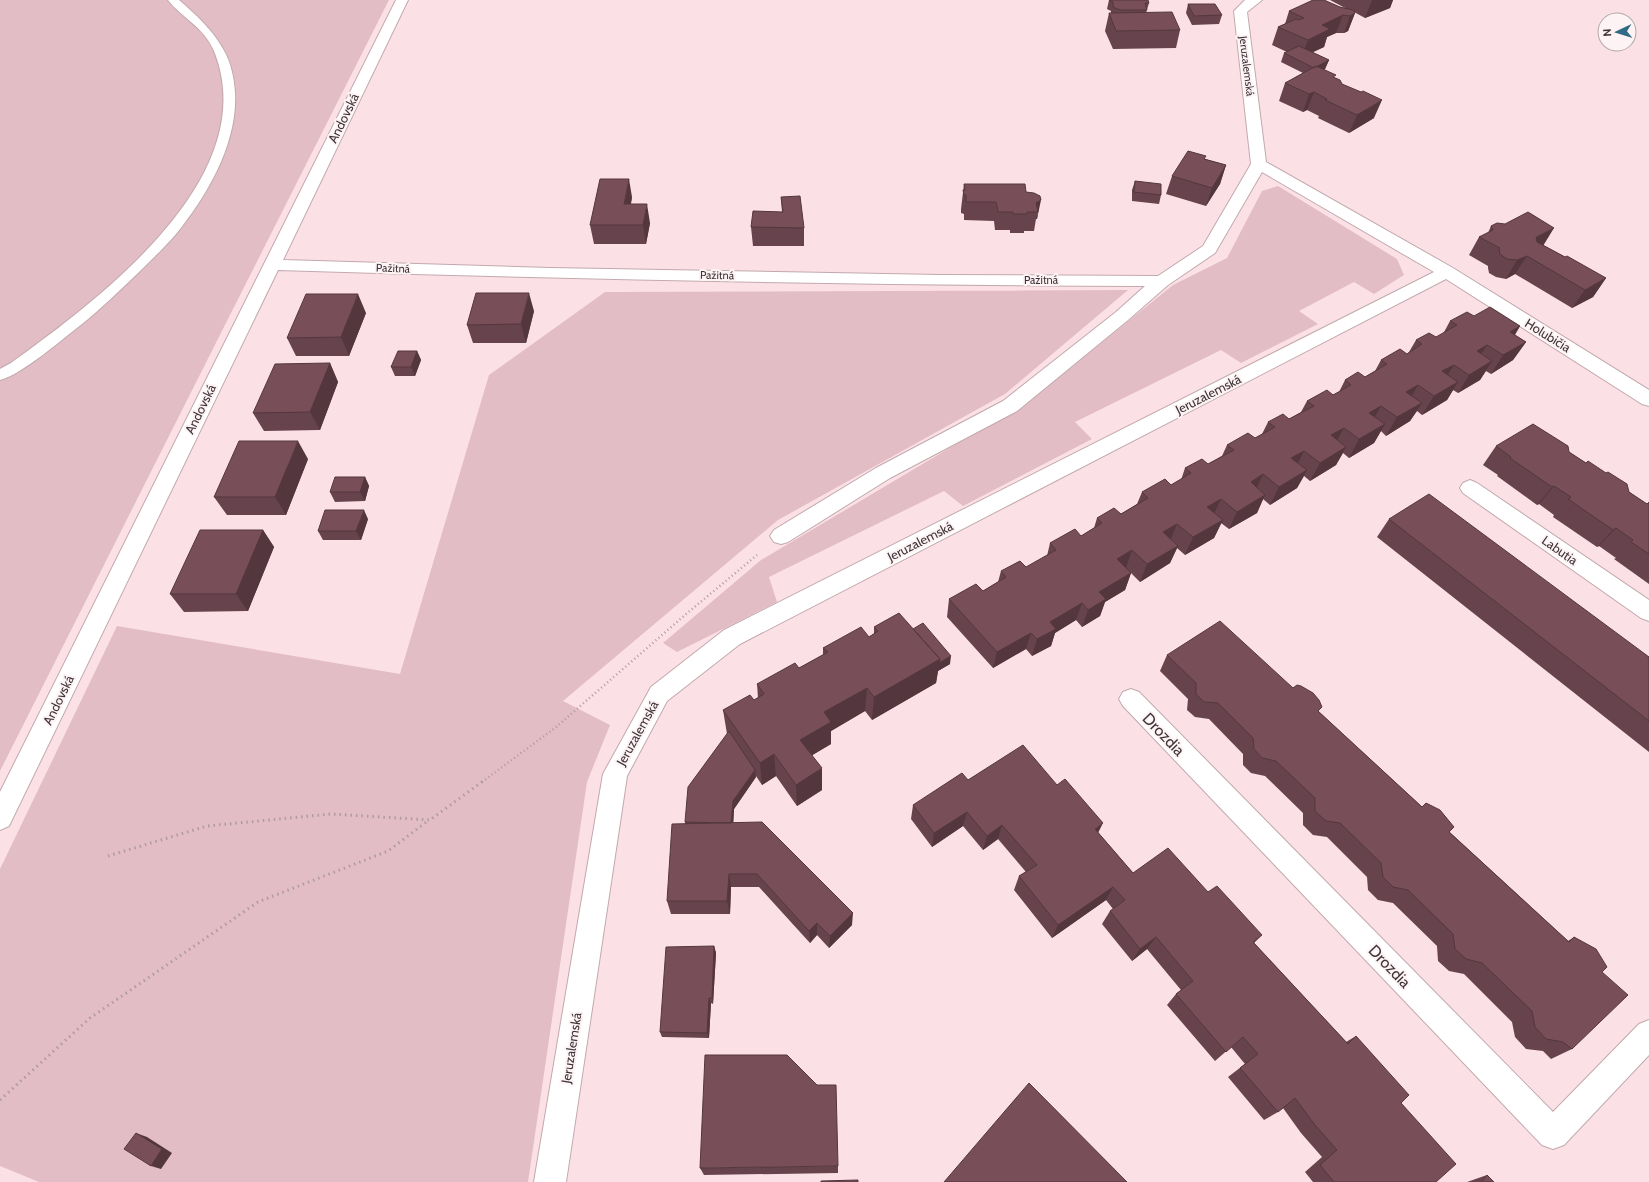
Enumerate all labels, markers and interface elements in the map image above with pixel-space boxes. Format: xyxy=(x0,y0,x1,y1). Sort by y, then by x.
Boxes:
north arrow xyxy=(1597,12,1637,52)
text: N xyxy=(1600,28,1614,37)
street label: Jeruzalemská xyxy=(1236,34,1258,98)
street label: Andovská xyxy=(324,90,362,145)
street label: Pažitná xyxy=(376,260,411,276)
street label: Pažitná xyxy=(700,268,735,282)
street label: Pažitná xyxy=(1024,273,1059,287)
street label: Holubičia xyxy=(1522,315,1574,356)
street label: Jeruzalemská xyxy=(1172,370,1244,418)
street label: Andovská xyxy=(181,381,219,436)
street label: Jeruzalemská xyxy=(884,517,956,565)
street label: Labutia xyxy=(1539,532,1582,569)
street label: Andovská xyxy=(39,672,77,727)
street label: Jeruzalemská xyxy=(612,697,662,769)
street label: Drozdia xyxy=(1139,709,1189,760)
street label: Drozdia xyxy=(1365,941,1415,992)
street label: Jeruzalemská xyxy=(557,1011,585,1086)

